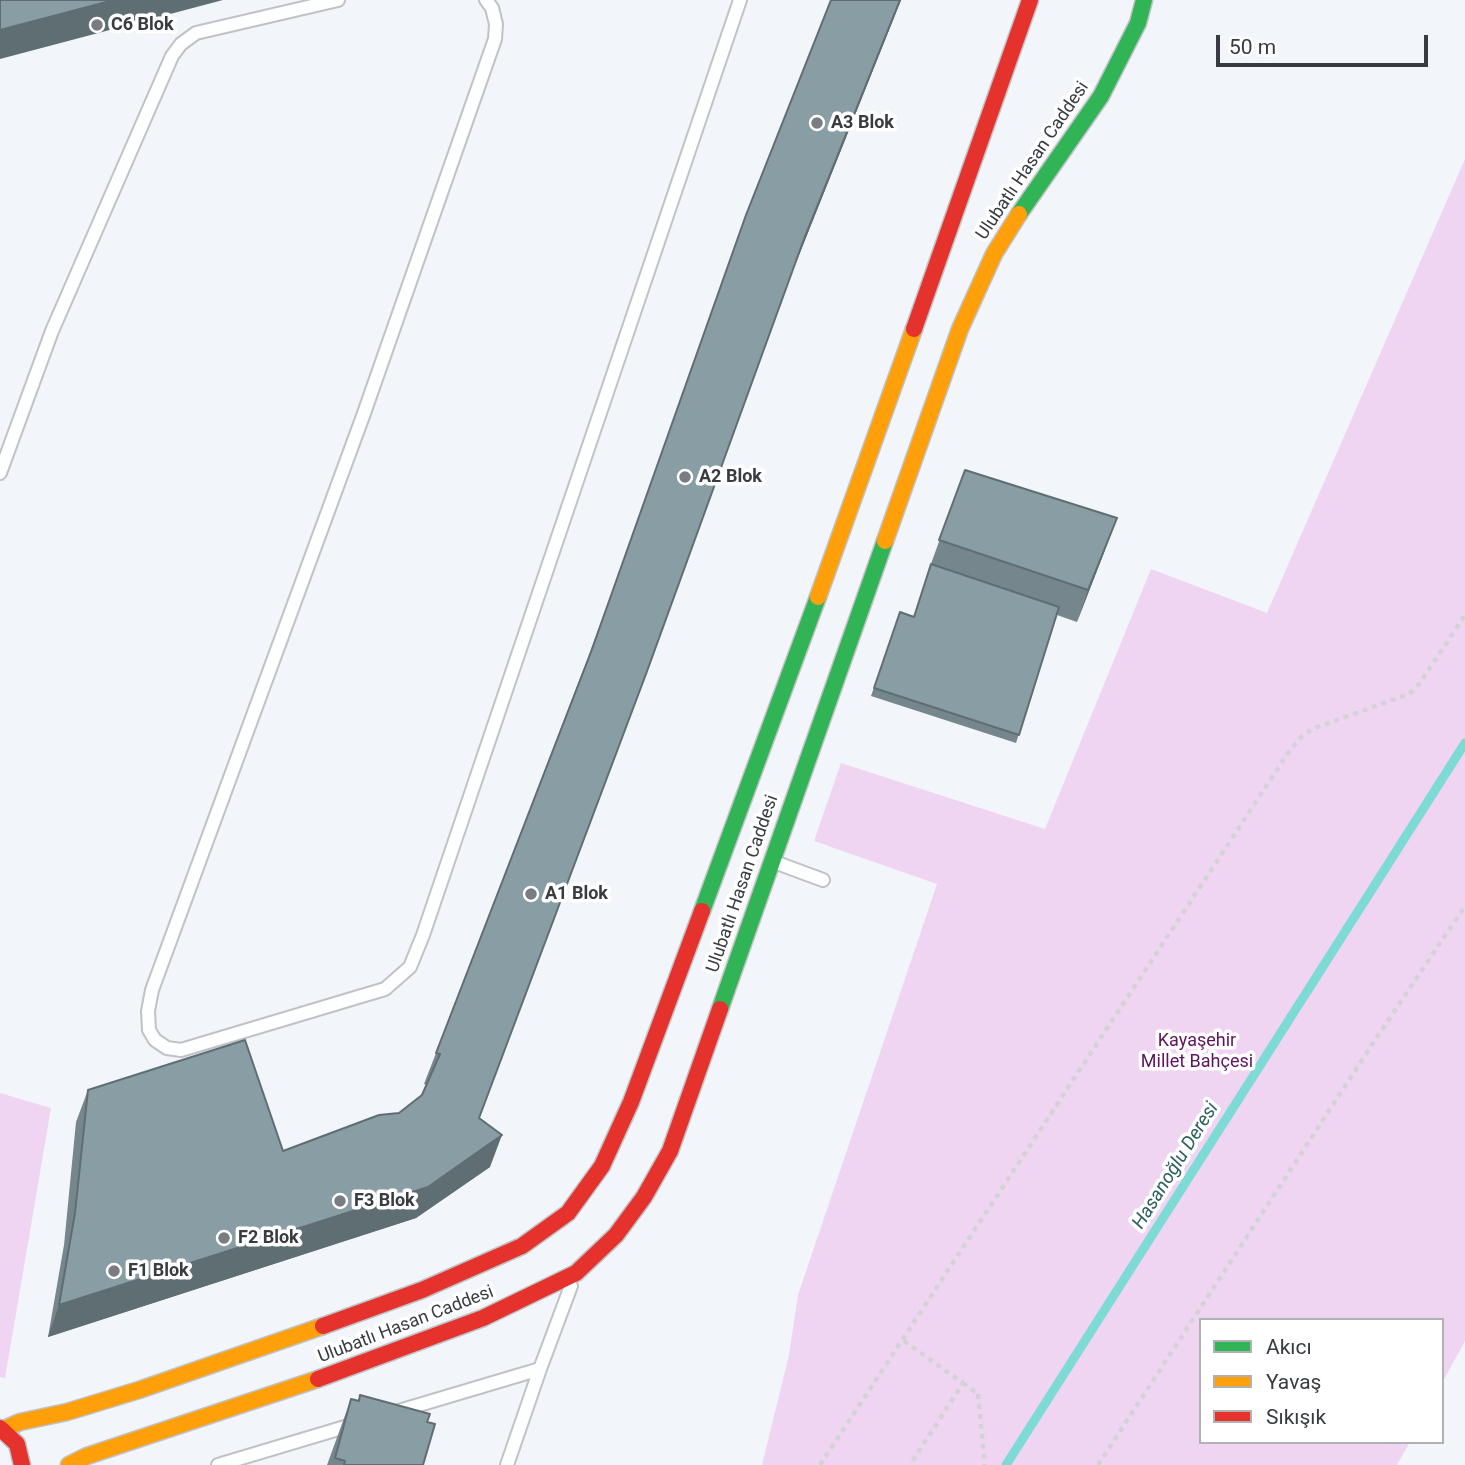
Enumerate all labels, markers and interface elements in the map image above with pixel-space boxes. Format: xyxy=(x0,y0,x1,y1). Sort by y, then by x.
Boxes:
place label: C6 Blok xyxy=(111,14,174,36)
marker: C6 Blok xyxy=(89,17,105,33)
scale bar xyxy=(1220,21,1432,65)
text: 50 m xyxy=(1229,35,1276,59)
street label: Ulubatlı Hasan Caddesi xyxy=(972,78,1094,244)
place label: A3 Blok xyxy=(831,112,894,134)
marker: A3 Blok xyxy=(809,115,825,131)
place label: A2 Blok xyxy=(699,466,762,488)
marker: A2 Blok xyxy=(677,469,693,485)
street label: Ulubatlı Hasan Caddesi xyxy=(702,792,784,976)
place label: A1 Blok xyxy=(545,883,608,905)
marker: A1 Blok xyxy=(523,886,539,902)
park label: Kayaşehir Millet Bahçesi xyxy=(1141,1030,1253,1072)
water label: Hasanoğlu Deresi xyxy=(1128,1099,1224,1233)
place label: F3 Blok xyxy=(354,1190,415,1212)
marker: F3 Blok xyxy=(332,1193,348,1209)
place label: F2 Blok xyxy=(238,1227,299,1249)
marker: F2 Blok xyxy=(216,1230,232,1246)
place label: F1 Blok xyxy=(128,1260,189,1282)
marker: F1 Blok xyxy=(106,1263,122,1279)
street label: Ulubatlı Hasan Caddesi xyxy=(315,1282,497,1368)
legend xyxy=(1199,1318,1444,1444)
text: Akıcı xyxy=(1266,1335,1312,1359)
text: Yavaş xyxy=(1266,1370,1321,1394)
text: Sıkışık xyxy=(1266,1405,1326,1429)

